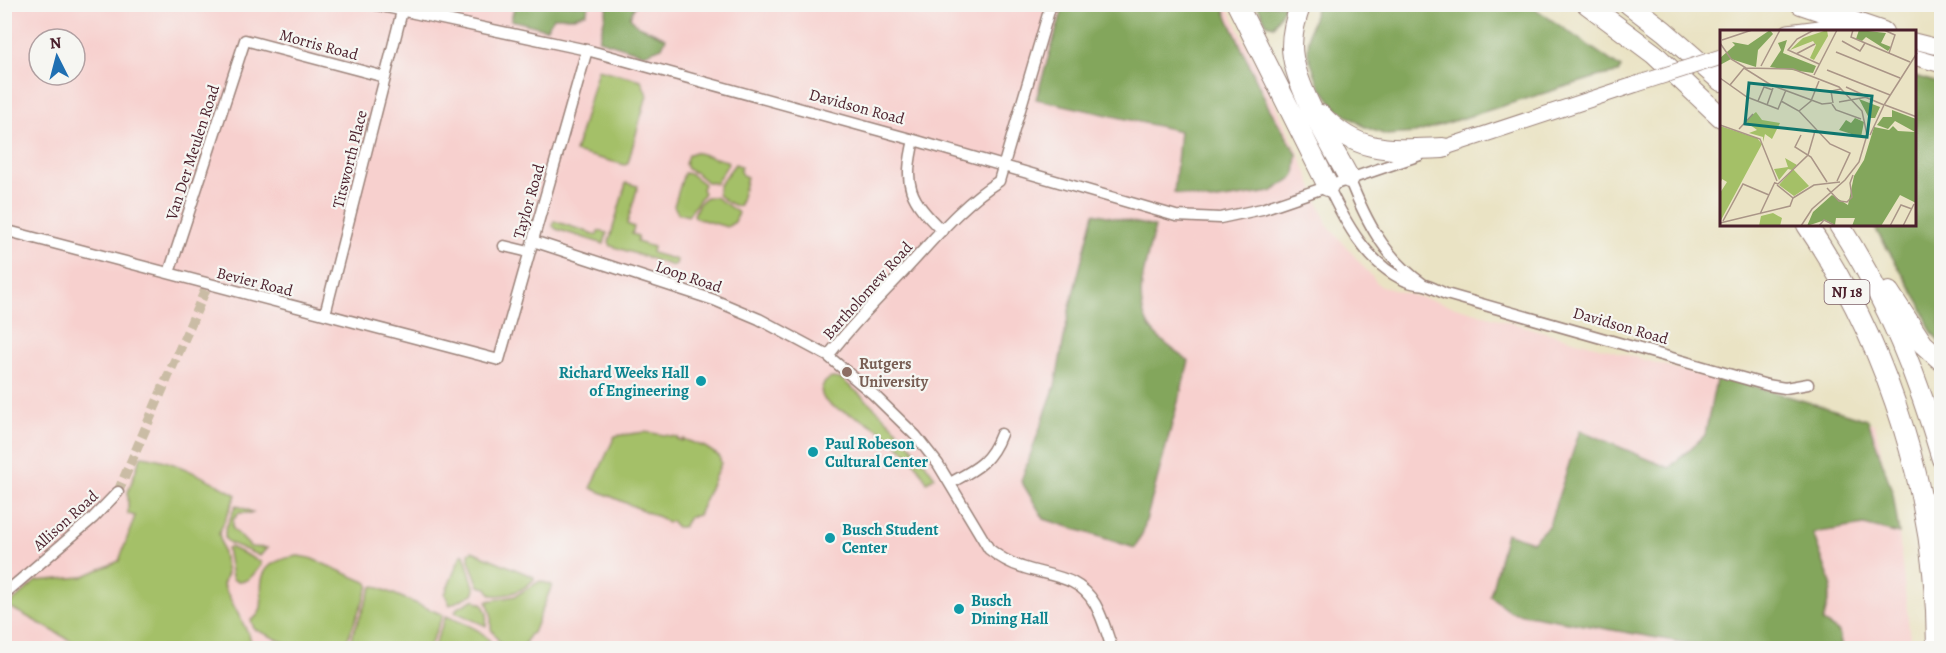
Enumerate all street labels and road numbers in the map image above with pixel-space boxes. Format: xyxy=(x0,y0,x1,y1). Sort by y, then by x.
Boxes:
street label: Morris Road xyxy=(277,24,361,66)
street label: Van Der Meulen Road xyxy=(160,81,225,224)
street label: Davidson Road xyxy=(806,84,907,130)
street label: Titsworth Place xyxy=(327,108,373,211)
street label: Taylor Road xyxy=(508,161,550,241)
street label: Bartholomew Road xyxy=(818,237,918,344)
street label: Loop Road xyxy=(652,255,725,299)
street label: Bevier Road xyxy=(214,262,296,302)
road number: NJ 18 xyxy=(1824,280,1870,304)
street label: Davidson Road xyxy=(1570,302,1671,350)
street label: Allison Road xyxy=(27,485,103,557)

